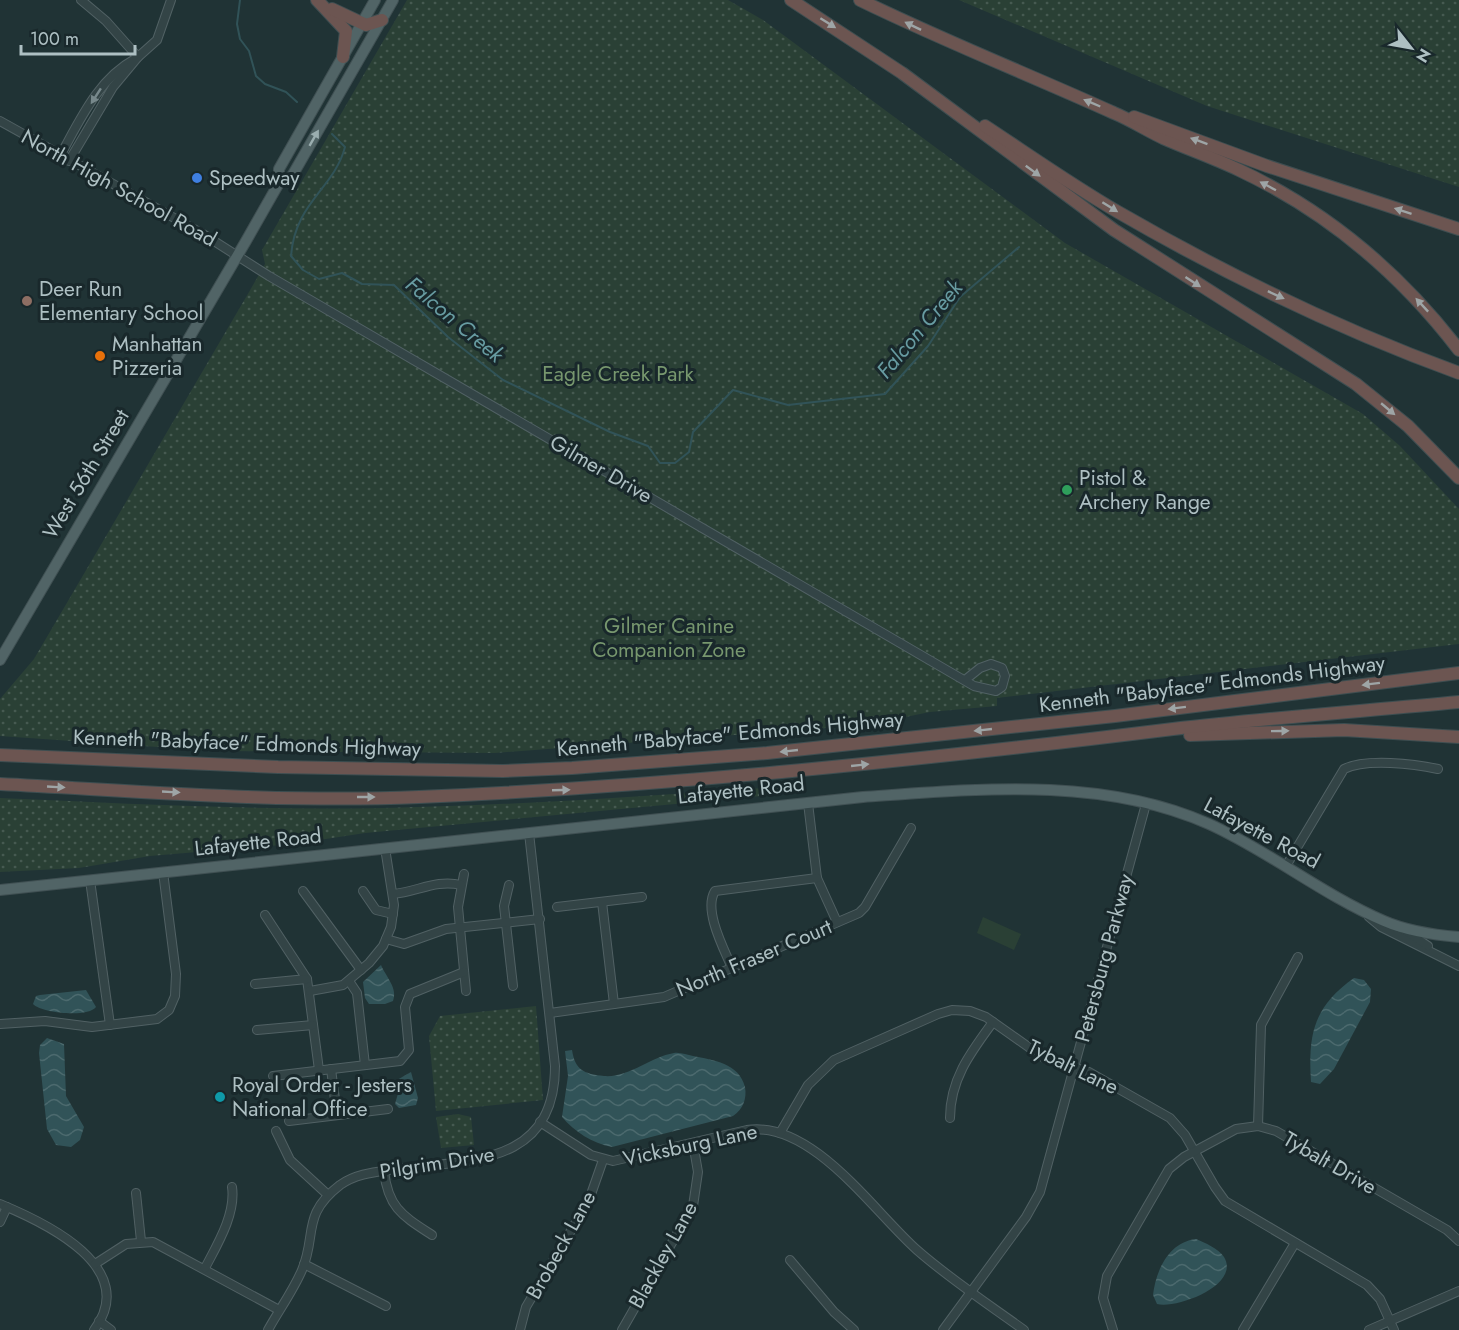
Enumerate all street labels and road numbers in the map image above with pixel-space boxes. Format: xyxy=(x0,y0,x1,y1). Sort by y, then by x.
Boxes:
street label: North High School Road xyxy=(16,122,222,254)
street label: West 56th Street xyxy=(36,404,136,544)
street label: Gilmer Drive xyxy=(544,428,658,511)
street label: Kenneth "Babyface" Edmonds Highway xyxy=(1037,648,1387,720)
street label: Kenneth "Babyface" Edmonds Highway xyxy=(555,704,905,764)
street label: Kenneth "Babyface" Edmonds Highway xyxy=(72,722,422,764)
street label: Lafayette Road xyxy=(676,768,806,812)
street label: Lafayette Road xyxy=(1199,790,1325,876)
street label: Lafayette Road xyxy=(193,820,323,864)
street label: Petersburg Parkway xyxy=(1067,870,1141,1045)
street label: North Fraser Court xyxy=(671,912,837,1004)
street label: Tybalt Lane xyxy=(1022,1032,1124,1102)
street label: Vicksburg Lane xyxy=(620,1116,760,1174)
street label: Tybalt Drive xyxy=(1278,1124,1382,1202)
street label: Pilgrim Drive xyxy=(377,1139,497,1187)
street label: Brobeck Lane xyxy=(519,1185,603,1305)
street label: Blackley Lane xyxy=(621,1196,705,1314)

